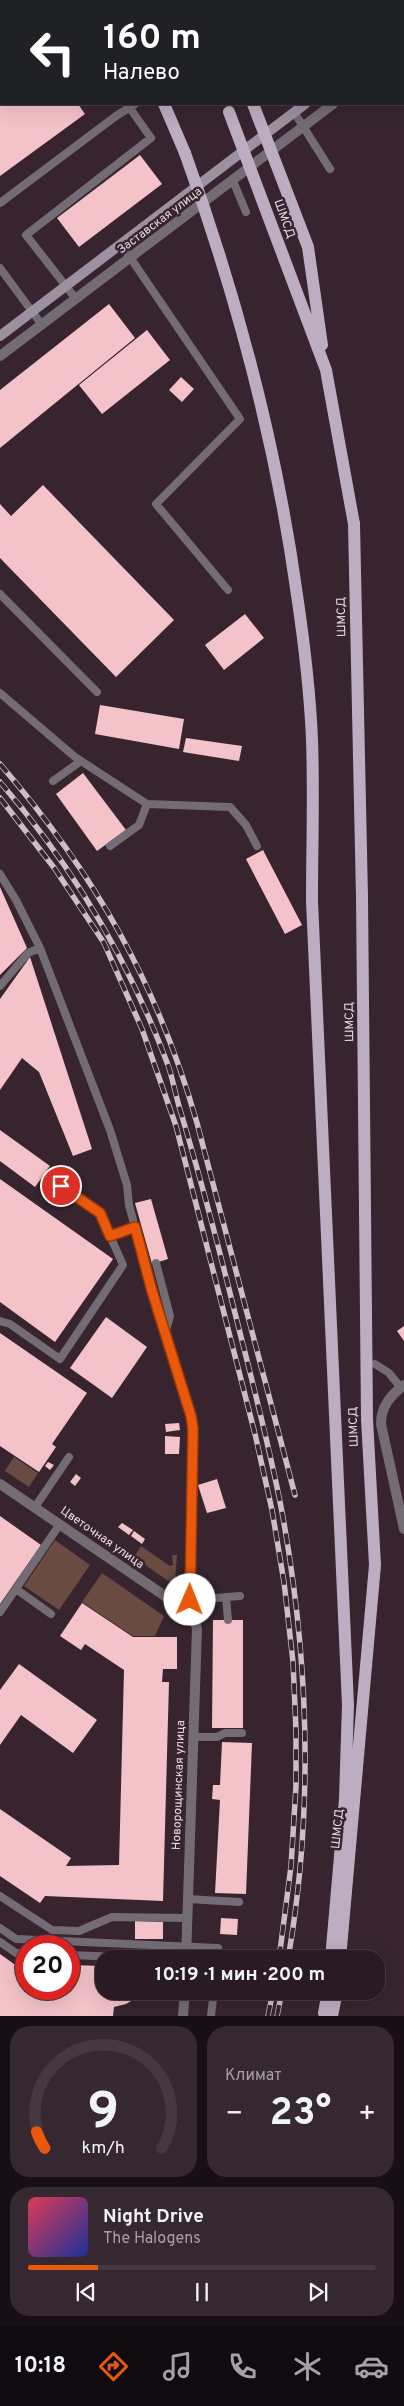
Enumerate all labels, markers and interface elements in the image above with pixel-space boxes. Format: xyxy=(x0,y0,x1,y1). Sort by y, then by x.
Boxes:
text: 160 m xyxy=(103,17,201,61)
icon: left xyxy=(20,20,85,85)
text: Налево xyxy=(103,60,180,87)
street label: Заставская улица xyxy=(114,184,206,258)
street label: ШМСД xyxy=(270,197,298,241)
street label: ШМСД xyxy=(334,597,350,637)
street label: ШМСД xyxy=(342,1002,358,1042)
pin xyxy=(40,1165,82,1207)
icon: arrive xyxy=(47,1172,75,1200)
street label: ШМСД xyxy=(345,1407,363,1447)
street label: Цветочная улица xyxy=(57,1503,147,1573)
position arrow xyxy=(163,1573,215,1625)
street label: Новорощинская улица xyxy=(169,1720,189,1850)
street label: ШМСД xyxy=(328,1808,348,1850)
speed limit sign: 20 xyxy=(15,1935,80,2000)
text: 10:19 · 1 мин · 200 m xyxy=(155,1963,325,1987)
text: Климат xyxy=(225,2066,282,2086)
text: 9 xyxy=(88,2081,119,2147)
text: 23° xyxy=(270,2090,331,2139)
text: − xyxy=(225,2097,243,2133)
text: + xyxy=(358,2097,376,2133)
text: km/h xyxy=(82,2137,125,2160)
text: Night Drive xyxy=(103,2205,204,2229)
text: The Halogens xyxy=(103,2229,201,2249)
icon: previous xyxy=(72,2278,100,2306)
icon: pause xyxy=(188,2278,216,2306)
icon: next xyxy=(304,2278,332,2306)
icon: directions xyxy=(96,2349,131,2384)
icon: music xyxy=(160,2349,195,2384)
icon: phone xyxy=(225,2349,260,2384)
icon: climate xyxy=(290,2349,325,2384)
icon: car xyxy=(354,2349,389,2384)
text: 10:18 xyxy=(15,2353,66,2380)

